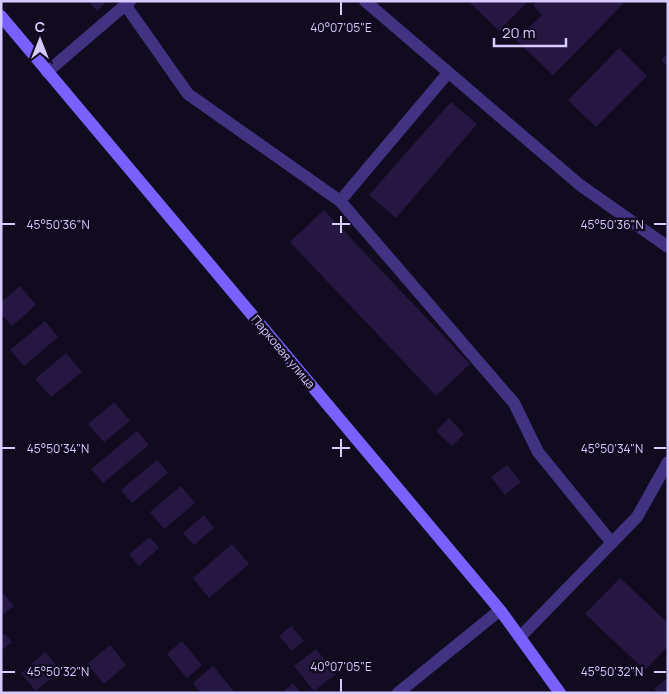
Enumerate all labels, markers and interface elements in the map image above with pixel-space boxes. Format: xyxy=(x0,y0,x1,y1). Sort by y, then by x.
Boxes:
north arrow xyxy=(15,15,65,65)
scale bar xyxy=(494,15,566,47)
text: С xyxy=(35,17,45,36)
text: 40°07'05"E xyxy=(310,19,372,36)
text: 20 m xyxy=(502,22,535,43)
text: 45°50'36"N xyxy=(26,216,90,233)
text: 45°50'36"N xyxy=(580,216,644,233)
street label: Парковая улица xyxy=(248,311,319,392)
text: 45°50'34"N xyxy=(27,440,89,457)
text: 45°50'34"N xyxy=(581,440,643,457)
text: 40°07'05"E xyxy=(310,658,372,675)
text: 45°50'32"N xyxy=(27,663,89,680)
text: 45°50'32"N xyxy=(581,663,643,680)

